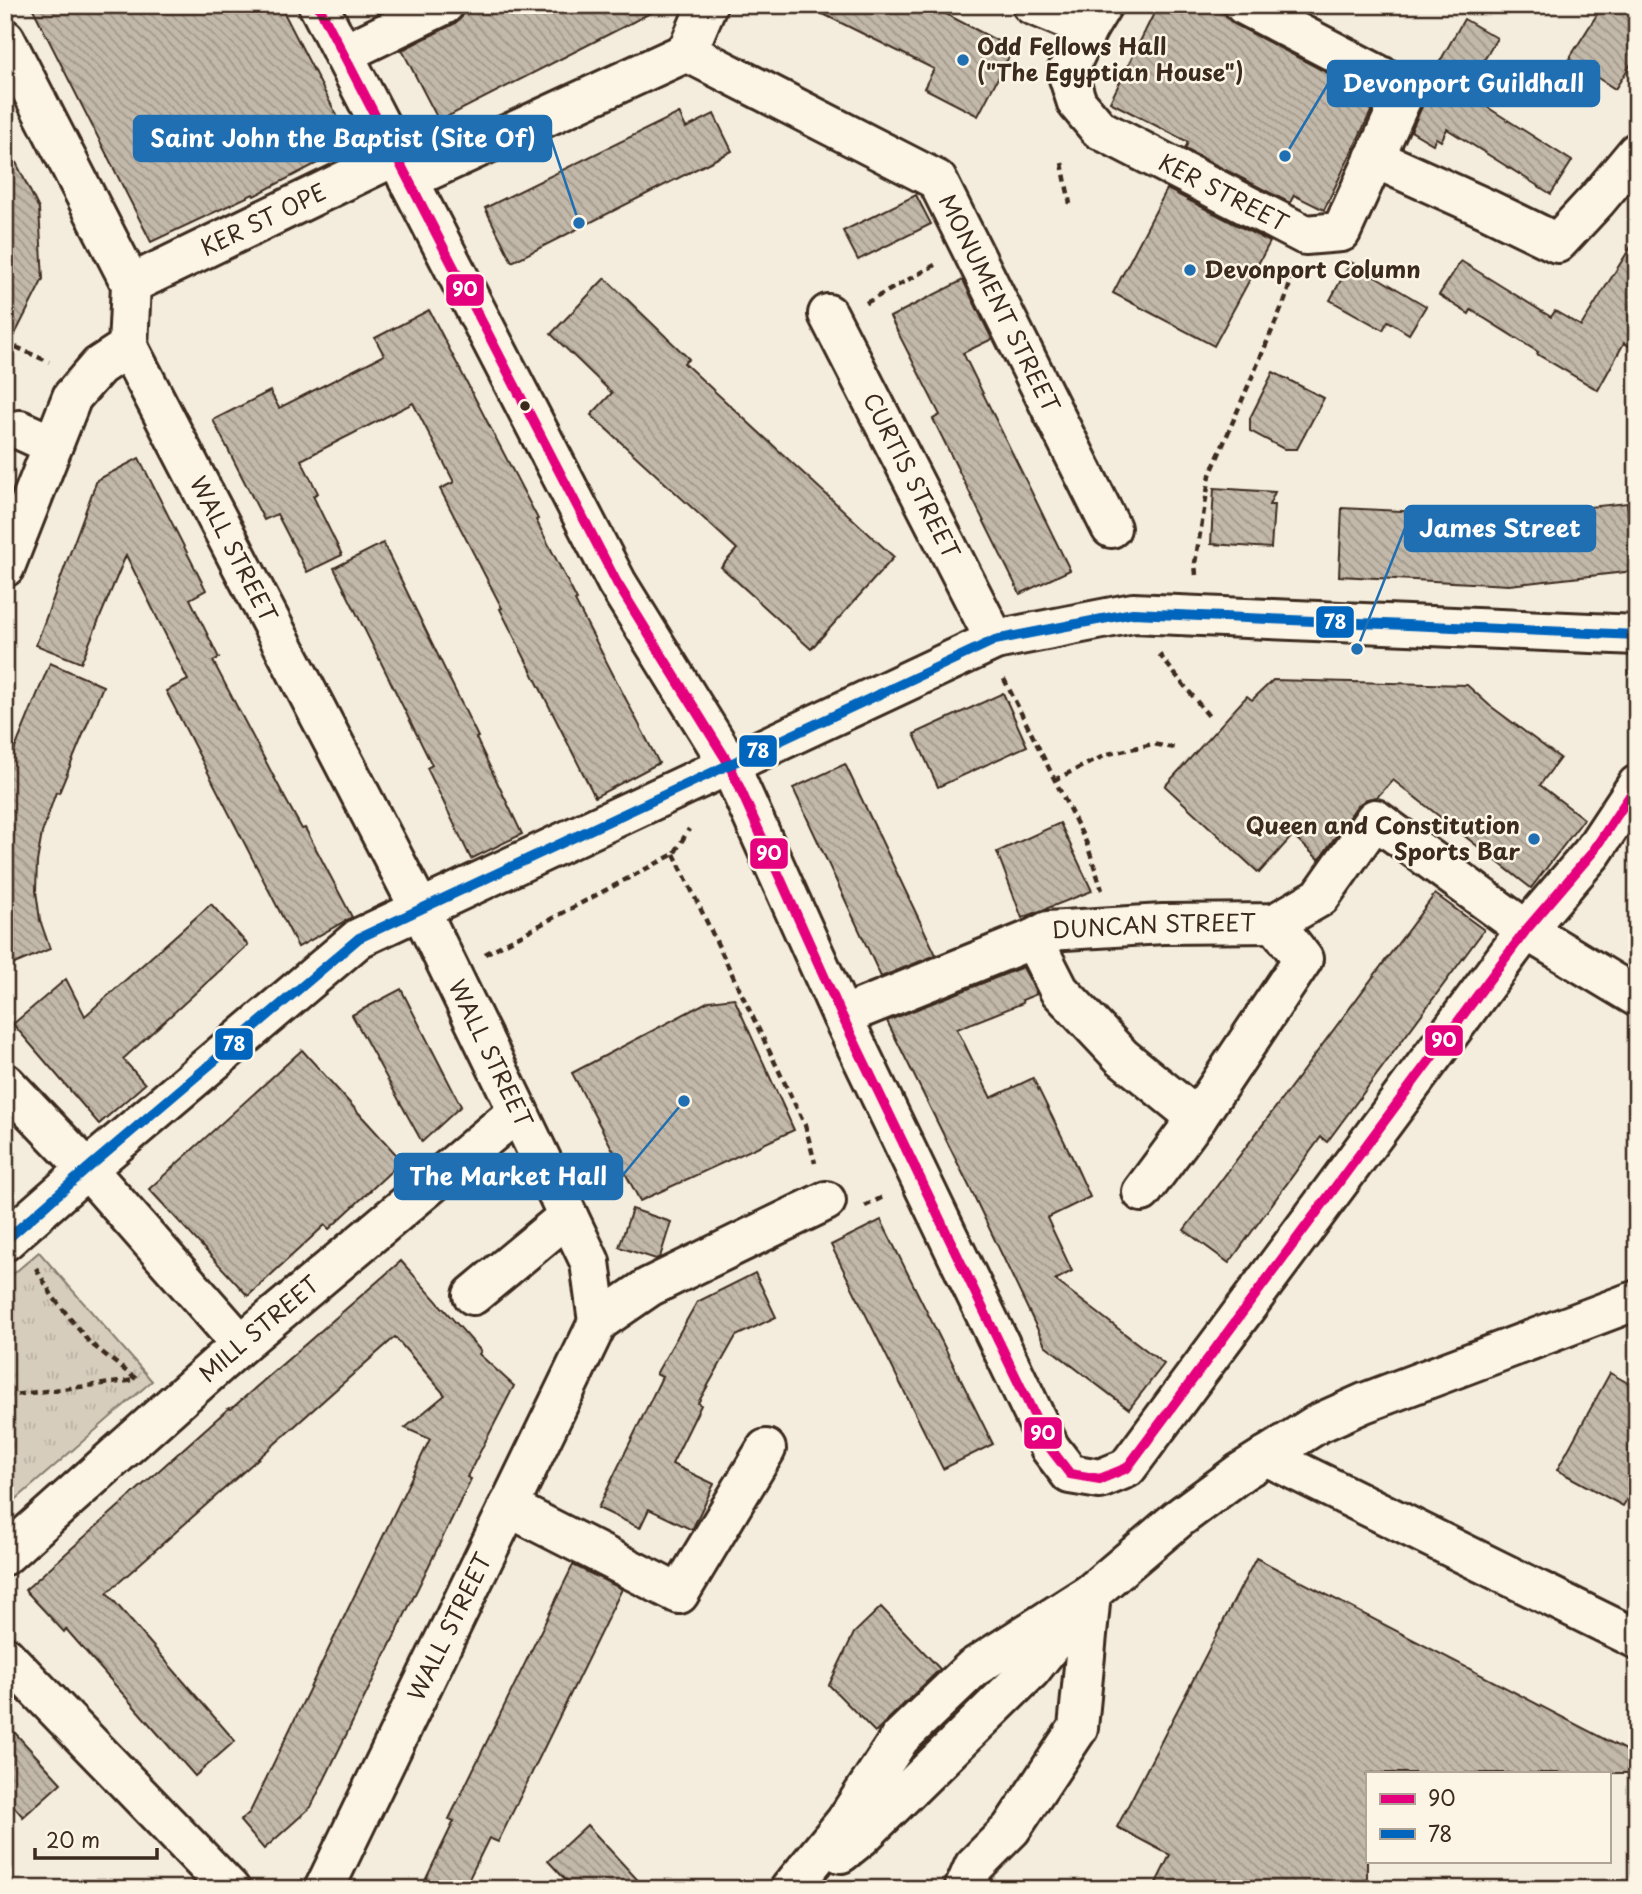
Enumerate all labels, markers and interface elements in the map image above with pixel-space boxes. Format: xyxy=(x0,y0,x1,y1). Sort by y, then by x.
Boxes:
place label: Odd Fellows Hall ("The Egyptian House") xyxy=(977,28,1244,89)
marker: Odd Fellows Hall ("The Egyptian House") xyxy=(955,52,971,68)
callout: Devonport Guildhall xyxy=(1328,61,1599,106)
text: Devonport Guildhall xyxy=(1342,64,1584,100)
callout: Saint John the Baptist (Site Of) xyxy=(134,116,551,161)
text: Saint John the Baptist (Site Of) xyxy=(150,119,536,155)
street label: KER STREET xyxy=(1153,144,1295,240)
street label: KER ST OPE xyxy=(194,173,332,264)
street label: MONUMENT STREET xyxy=(931,188,1070,418)
place label: Devonport Column xyxy=(1204,251,1421,286)
marker: Devonport Column xyxy=(1182,262,1198,278)
line badge: 90 xyxy=(445,273,485,307)
text: 90 xyxy=(452,274,478,302)
street label: CURTIS STREET xyxy=(855,386,970,565)
unlabelled marker xyxy=(518,399,532,413)
street label: WALL STREET xyxy=(182,469,287,628)
callout: James Street xyxy=(1405,506,1595,551)
text: James Street xyxy=(1419,509,1581,545)
line badge: 78 xyxy=(1315,605,1355,639)
text: 78 xyxy=(1324,607,1346,635)
line badge: 78 xyxy=(738,734,778,768)
text: 78 xyxy=(747,736,769,764)
place label: Queen and Constitution Sports Bar xyxy=(1246,807,1520,868)
marker: Queen and Constitution Sports Bar xyxy=(1526,831,1542,847)
line badge: 90 xyxy=(749,837,789,870)
text: 90 xyxy=(756,838,782,866)
street label: DUNCAN STREET xyxy=(1051,904,1256,947)
street label: WALL STREET xyxy=(441,973,542,1133)
line badge: 90 xyxy=(1424,1024,1464,1057)
text: 90 xyxy=(1431,1025,1457,1053)
line badge: 78 xyxy=(214,1027,254,1061)
text: 78 xyxy=(223,1029,245,1057)
callout: The Market Hall xyxy=(395,1154,622,1199)
text: The Market Hall xyxy=(409,1157,607,1193)
street label: MILL STREET xyxy=(190,1267,326,1390)
line badge: 90 xyxy=(1023,1416,1063,1450)
text: 90 xyxy=(1030,1418,1056,1446)
street label: WALL STREET xyxy=(398,1546,500,1706)
legend xyxy=(1366,1772,1610,1862)
text: 90 xyxy=(1428,1781,1456,1813)
scale bar xyxy=(35,1817,158,1861)
text: 78 xyxy=(1428,1817,1453,1849)
text: 20 m xyxy=(46,1823,100,1855)

